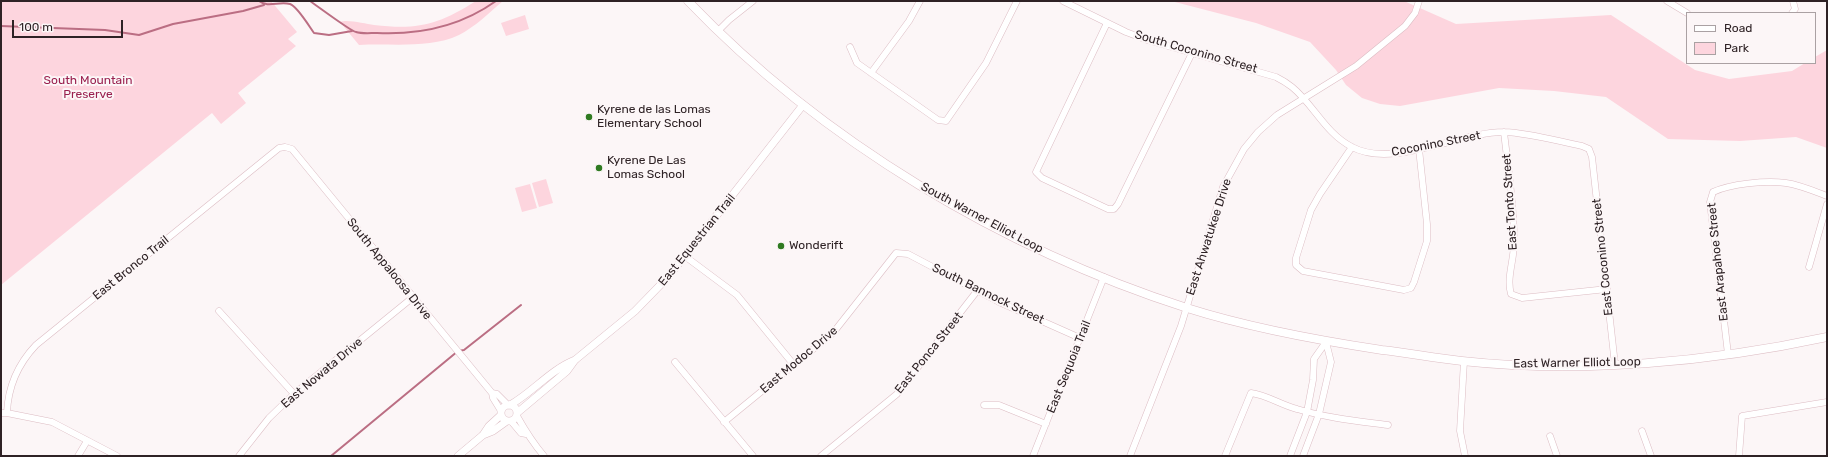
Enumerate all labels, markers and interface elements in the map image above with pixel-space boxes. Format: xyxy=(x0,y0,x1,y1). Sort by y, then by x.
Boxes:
scale bar xyxy=(14,12,125,38)
legend xyxy=(1686,12,1816,64)
text: 100 m xyxy=(19,20,53,34)
text: Road xyxy=(1724,21,1752,35)
street label: South Coconino Street xyxy=(1133,28,1259,76)
text: Park xyxy=(1724,41,1749,55)
park label: South Mountain Preserve xyxy=(44,74,132,102)
place label: Kyrene de las Lomas Elementary School xyxy=(597,103,711,131)
marker: Kyrene de las Lomas Elementary School xyxy=(584,112,594,122)
street label: Coconino Street xyxy=(1390,128,1482,160)
street label: East Tonto Street xyxy=(1499,153,1521,251)
place label: Kyrene De Las Lomas School xyxy=(607,154,686,182)
marker: Kyrene De Las Lomas School xyxy=(594,163,604,173)
street label: East Ahwatukee Drive xyxy=(1183,177,1235,297)
street label: South Warner Elliot Loop xyxy=(918,180,1046,256)
street label: East Equestrian Trail xyxy=(656,191,738,289)
street label: East Coconino Street xyxy=(1590,198,1616,316)
street label: East Arapahoe Street xyxy=(1705,202,1731,322)
street label: South Appaloosa Drive xyxy=(344,215,434,323)
street label: East Bronco Trail xyxy=(90,233,172,303)
place label: Wonderift xyxy=(789,239,843,253)
marker: Wonderift xyxy=(776,241,786,251)
street label: South Bannock Street xyxy=(930,261,1046,327)
street label: East Ponca Street xyxy=(892,309,966,397)
street label: East Sequoia Trail xyxy=(1044,319,1094,415)
street label: East Modoc Drive xyxy=(757,323,841,397)
street label: East Nowata Drive xyxy=(278,335,366,411)
street label: East Warner Elliot Loop xyxy=(1513,355,1641,371)

